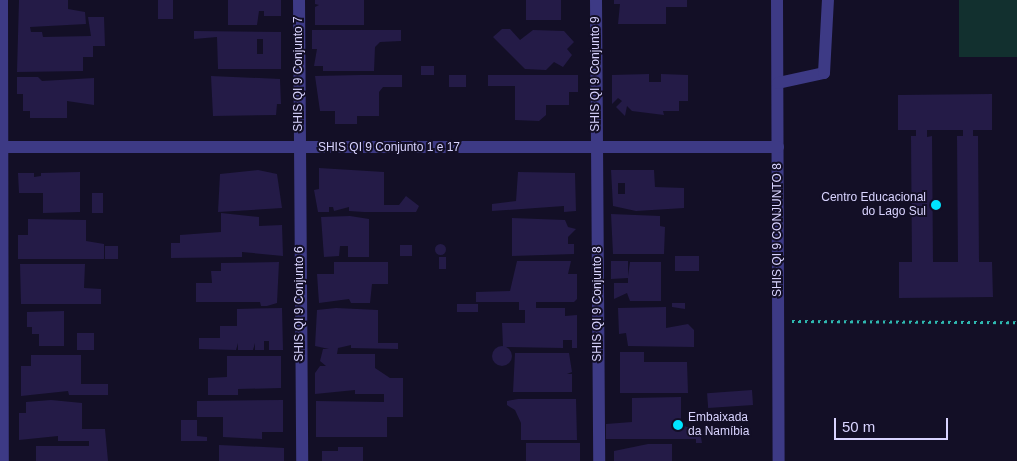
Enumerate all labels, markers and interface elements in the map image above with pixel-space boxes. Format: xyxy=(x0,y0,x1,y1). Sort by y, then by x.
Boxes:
street label: SHIS QI 9 Conjunto 7 xyxy=(292,16,306,132)
street label: SHIS QI 9 Conjunto 9 xyxy=(589,16,603,132)
street label: SHIS QI 9 Conjunto 1 e 17 xyxy=(318,141,460,155)
street label: SHIS QI 9 CONJUNTO 8 xyxy=(771,163,785,297)
place label: Centro Educacional do Lago Sul xyxy=(821,191,926,219)
marker: Centro Educacional do Lago Sul xyxy=(930,199,942,211)
street label: SHIS QI 9 Conjunto 6 xyxy=(293,246,307,362)
street label: SHIS QI 9 Conjunto 8 xyxy=(591,246,605,362)
scale bar xyxy=(837,408,951,440)
place label: Embaixada da Namíbia xyxy=(688,411,749,439)
text: 50 m xyxy=(842,418,875,435)
marker: Embaixada da Namíbia xyxy=(672,419,684,431)

